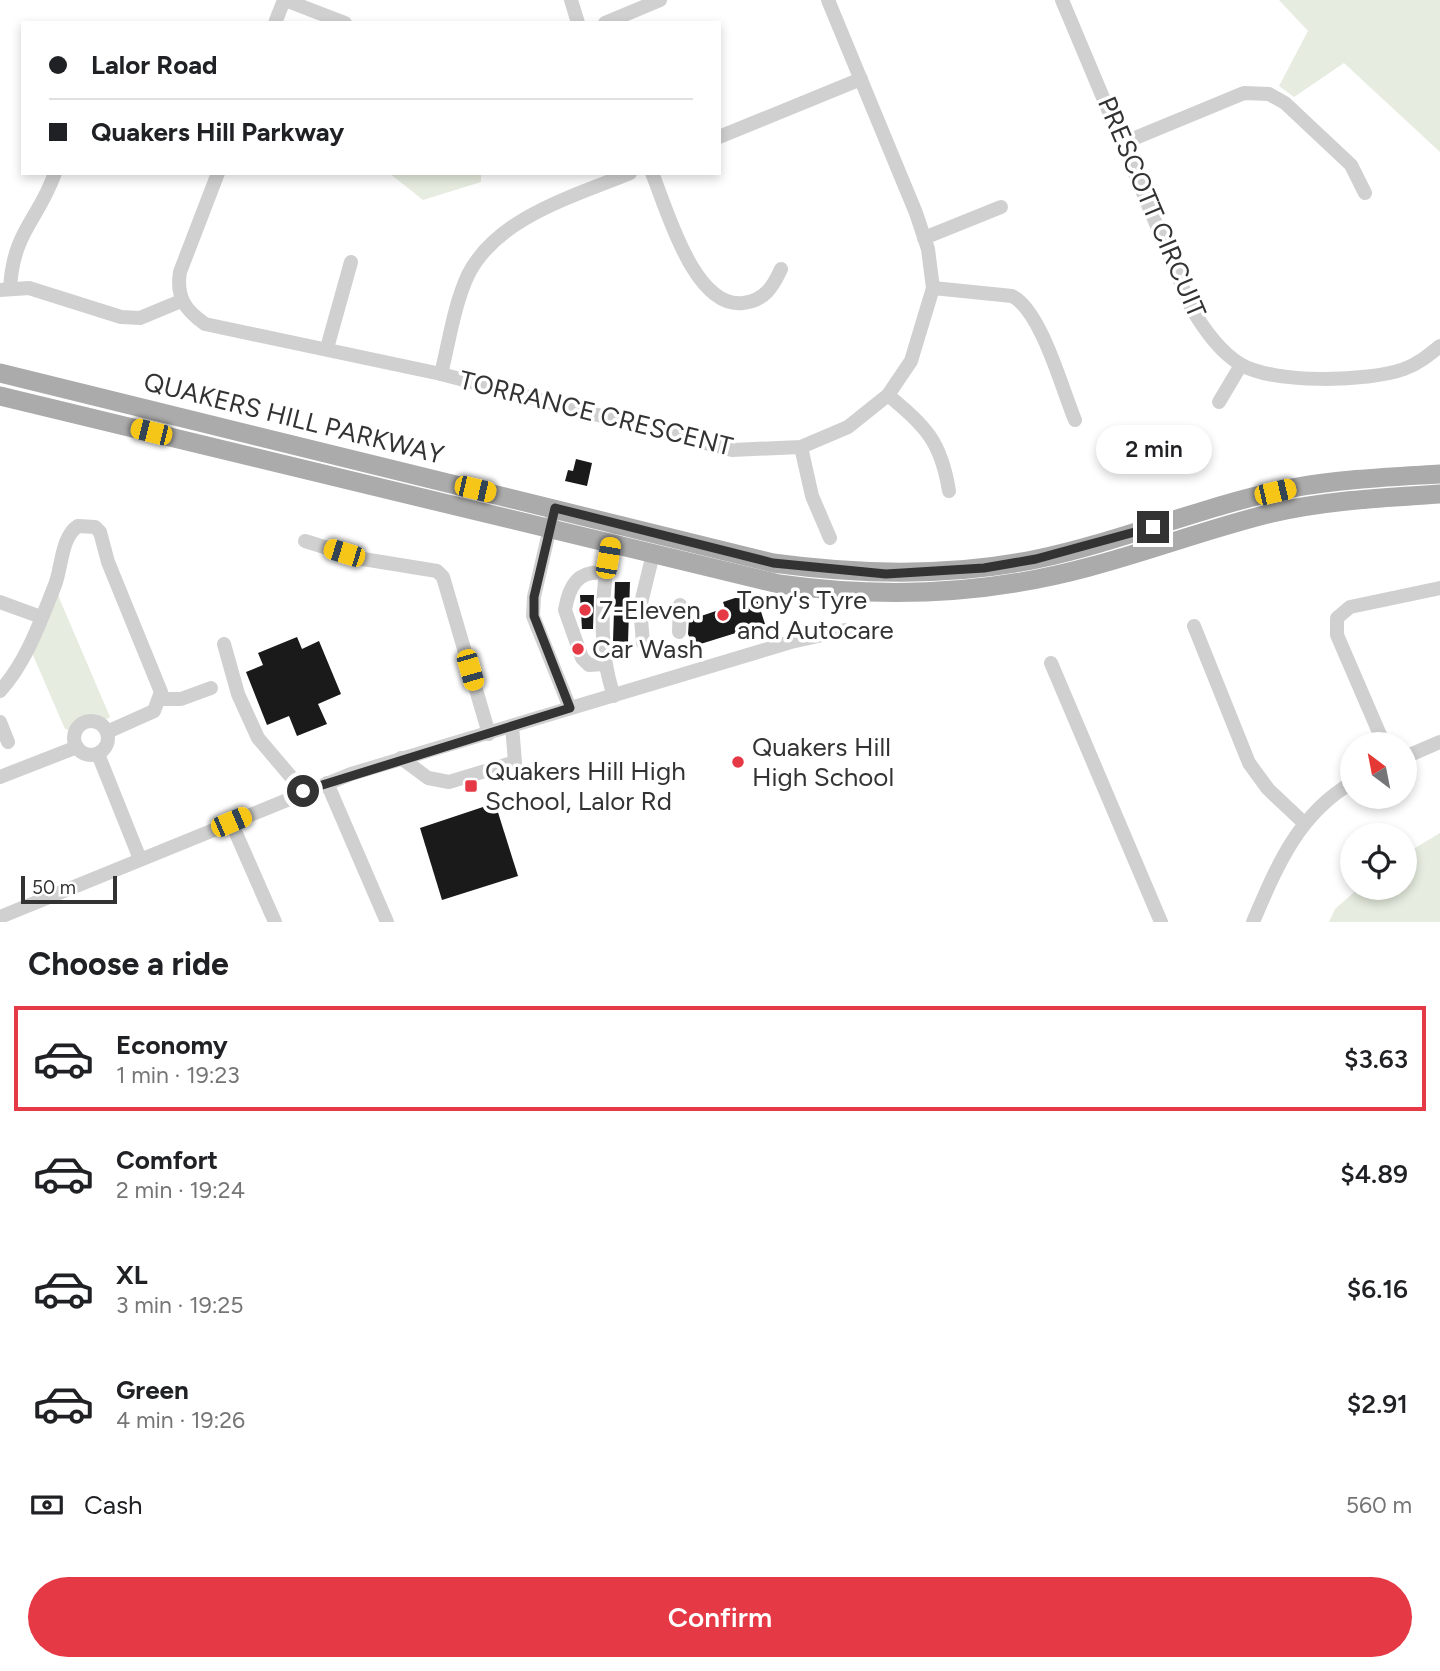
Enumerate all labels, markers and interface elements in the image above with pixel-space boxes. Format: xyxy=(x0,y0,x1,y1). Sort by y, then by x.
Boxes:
text: Lalor Road xyxy=(91,49,218,81)
street label: PRESCOTT CIRCUIT xyxy=(1091,92,1213,323)
text: Quakers Hill Parkway xyxy=(91,116,344,148)
street label: TORRANCE CRESCENT xyxy=(456,364,737,463)
street label: QUAKERS HILL PARKWAY xyxy=(141,365,448,471)
car xyxy=(129,417,174,447)
callout: 2 min xyxy=(1095,426,1211,475)
text: 2 min xyxy=(1125,435,1183,463)
car xyxy=(453,474,498,504)
car xyxy=(1253,477,1298,507)
route end xyxy=(1137,511,1169,543)
car xyxy=(595,535,622,581)
car xyxy=(321,537,368,569)
place label: Tony's Tyre and Autocare xyxy=(737,584,894,646)
place label: 7-Eleven xyxy=(599,594,701,626)
marker: 7-Eleven xyxy=(577,602,593,618)
marker: Tony's Tyre and Autocare xyxy=(715,607,731,623)
place label: Car Wash xyxy=(592,633,703,665)
marker: Car Wash xyxy=(570,641,586,657)
car xyxy=(455,647,486,693)
place label: Quakers Hill High School xyxy=(752,731,894,793)
north arrow xyxy=(1340,732,1418,808)
map controls xyxy=(1340,732,1417,900)
marker: Quakers Hill High School xyxy=(730,754,746,770)
place label: Quakers Hill High School, Lalor Rd xyxy=(485,755,686,817)
route start xyxy=(287,775,319,807)
marker: Quakers Hill High School, Lalor Rd xyxy=(463,778,479,794)
car xyxy=(208,804,255,840)
button: locate xyxy=(1340,823,1417,900)
scale bar xyxy=(21,873,117,905)
text: 50 m xyxy=(32,876,76,899)
text: Choose a ride xyxy=(28,945,229,983)
icon: car xyxy=(32,1027,95,1090)
text: Economy xyxy=(116,1029,228,1061)
text: $3.63 xyxy=(1344,1043,1408,1075)
text: 1 min · 19:23 xyxy=(116,1061,240,1089)
icon: car xyxy=(32,1142,95,1205)
text: Comfort xyxy=(116,1144,218,1176)
text: $4.89 xyxy=(1340,1158,1408,1190)
text: 2 min · 19:24 xyxy=(116,1176,245,1204)
icon: car xyxy=(32,1257,95,1320)
text: XL xyxy=(116,1259,148,1291)
text: $6.16 xyxy=(1347,1273,1408,1305)
text: 3 min · 19:25 xyxy=(116,1291,244,1319)
icon: car xyxy=(32,1372,95,1435)
text: Green xyxy=(116,1374,189,1406)
text: $2.91 xyxy=(1347,1388,1408,1420)
text: 4 min · 19:26 xyxy=(116,1406,245,1434)
icon: cash xyxy=(28,1486,66,1524)
text: Cash xyxy=(84,1489,143,1521)
text: 560 m xyxy=(1346,1491,1412,1519)
button: Confirm xyxy=(28,1577,1412,1657)

